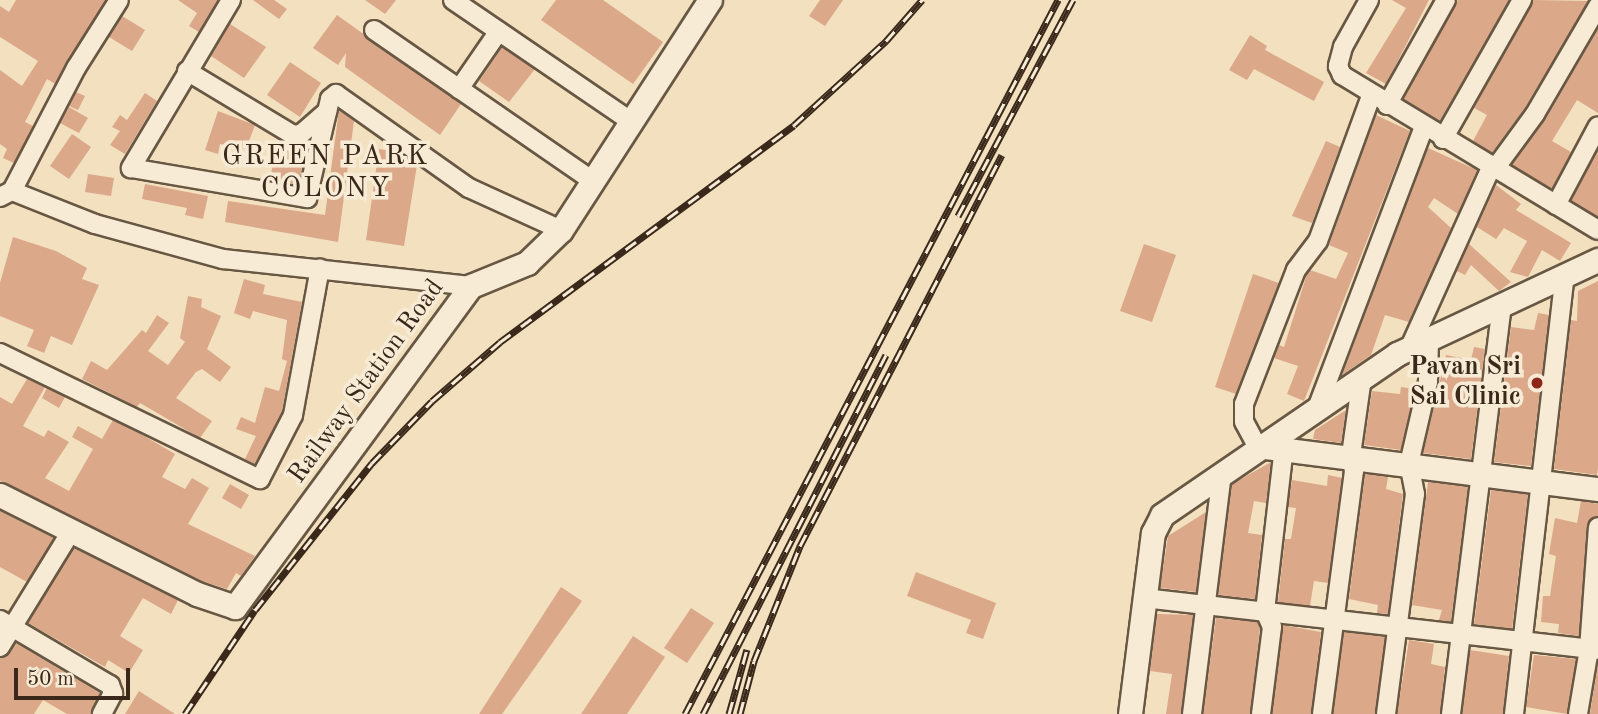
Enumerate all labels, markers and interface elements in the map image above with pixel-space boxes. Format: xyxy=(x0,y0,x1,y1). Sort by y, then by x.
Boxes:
district label: GREEN PARK COLONY xyxy=(223,140,429,206)
street label: Railway Station Road xyxy=(282,274,452,490)
place label: Pavan Sri Sai Clinic xyxy=(1409,352,1521,414)
marker: Pavan Sri Sai Clinic xyxy=(1527,373,1547,393)
scale bar xyxy=(18,654,133,698)
text: 50 m xyxy=(27,669,74,690)

